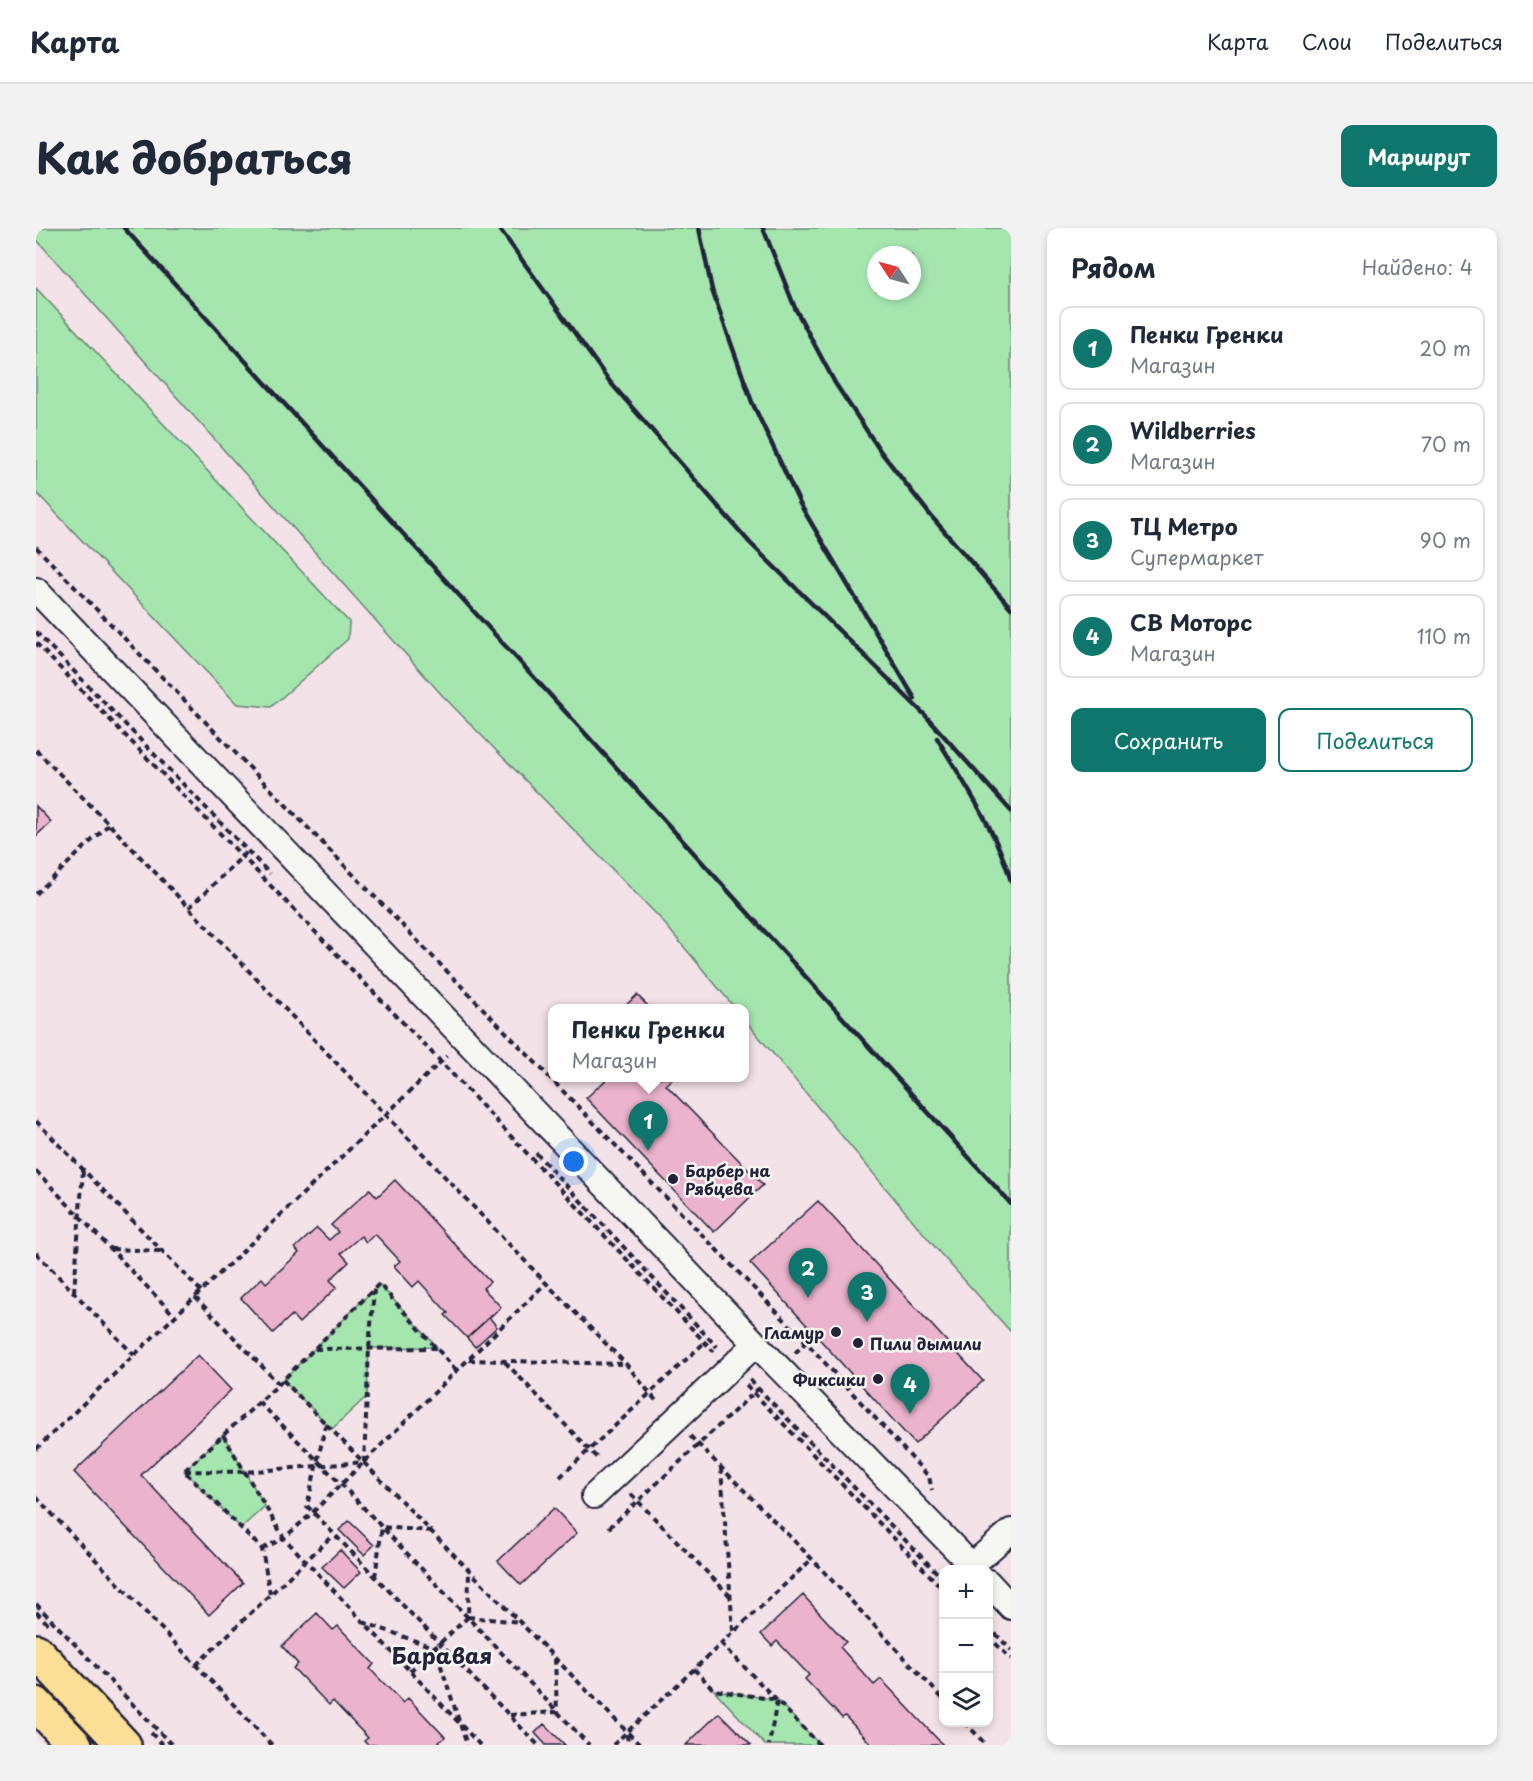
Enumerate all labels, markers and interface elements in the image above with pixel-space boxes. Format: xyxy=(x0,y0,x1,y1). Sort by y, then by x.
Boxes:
text: Карта xyxy=(30,20,120,63)
text: Карта xyxy=(1207,25,1269,57)
text: Слои xyxy=(1302,25,1352,57)
text: Поделиться xyxy=(1385,25,1503,57)
text: Как добраться xyxy=(36,125,353,188)
button: Маршрут xyxy=(1341,125,1497,187)
north arrow xyxy=(867,246,921,300)
text: Рядом xyxy=(1071,248,1156,287)
text: Найдено: 4 xyxy=(1362,252,1473,282)
text: Пенки Гренки xyxy=(1130,317,1284,350)
text: 1 xyxy=(1088,333,1097,363)
text: 20 m xyxy=(1419,333,1471,363)
text: Магазин xyxy=(1130,350,1216,380)
text: Wildberries xyxy=(1130,413,1256,446)
text: 2 xyxy=(1085,429,1100,459)
text: 70 m xyxy=(1421,429,1471,459)
text: Магазин xyxy=(1130,446,1216,476)
text: ТЦ Метро xyxy=(1130,509,1238,542)
text: 3 xyxy=(1086,525,1099,555)
text: 90 m xyxy=(1420,525,1471,555)
text: Супермаркет xyxy=(1130,542,1263,572)
text: СВ Моторс xyxy=(1130,605,1252,638)
text: 4 xyxy=(1086,621,1099,651)
text: 110 m xyxy=(1417,621,1471,651)
text: Магазин xyxy=(1130,638,1216,668)
button: Сохранить xyxy=(1071,708,1266,772)
button: Поделиться xyxy=(1278,708,1473,772)
popup xyxy=(548,1004,749,1082)
text: Пенки Гренки xyxy=(572,1012,725,1045)
text: Магазин xyxy=(572,1045,657,1075)
pin: 1 xyxy=(628,1102,668,1151)
your location xyxy=(559,1147,588,1176)
place label: Барбер на Рябцева xyxy=(685,1158,770,1200)
marker: Барбер на Рябцева xyxy=(666,1172,680,1186)
pin: 2 xyxy=(788,1248,828,1298)
pin: 3 xyxy=(848,1272,886,1322)
place label: Гламур xyxy=(764,1320,824,1344)
marker: Гламур xyxy=(829,1325,843,1339)
place label: Пили дымили xyxy=(870,1331,982,1355)
marker: Пили дымили xyxy=(851,1336,865,1350)
pin: 4 xyxy=(890,1364,930,1414)
place label: Фиксики xyxy=(793,1367,866,1391)
marker: Фиксики xyxy=(871,1372,885,1386)
map controls xyxy=(939,1565,993,1727)
button: + xyxy=(939,1565,993,1619)
button: − xyxy=(939,1619,993,1673)
district label: Баравая xyxy=(392,1638,492,1671)
button: layers xyxy=(939,1673,993,1727)

